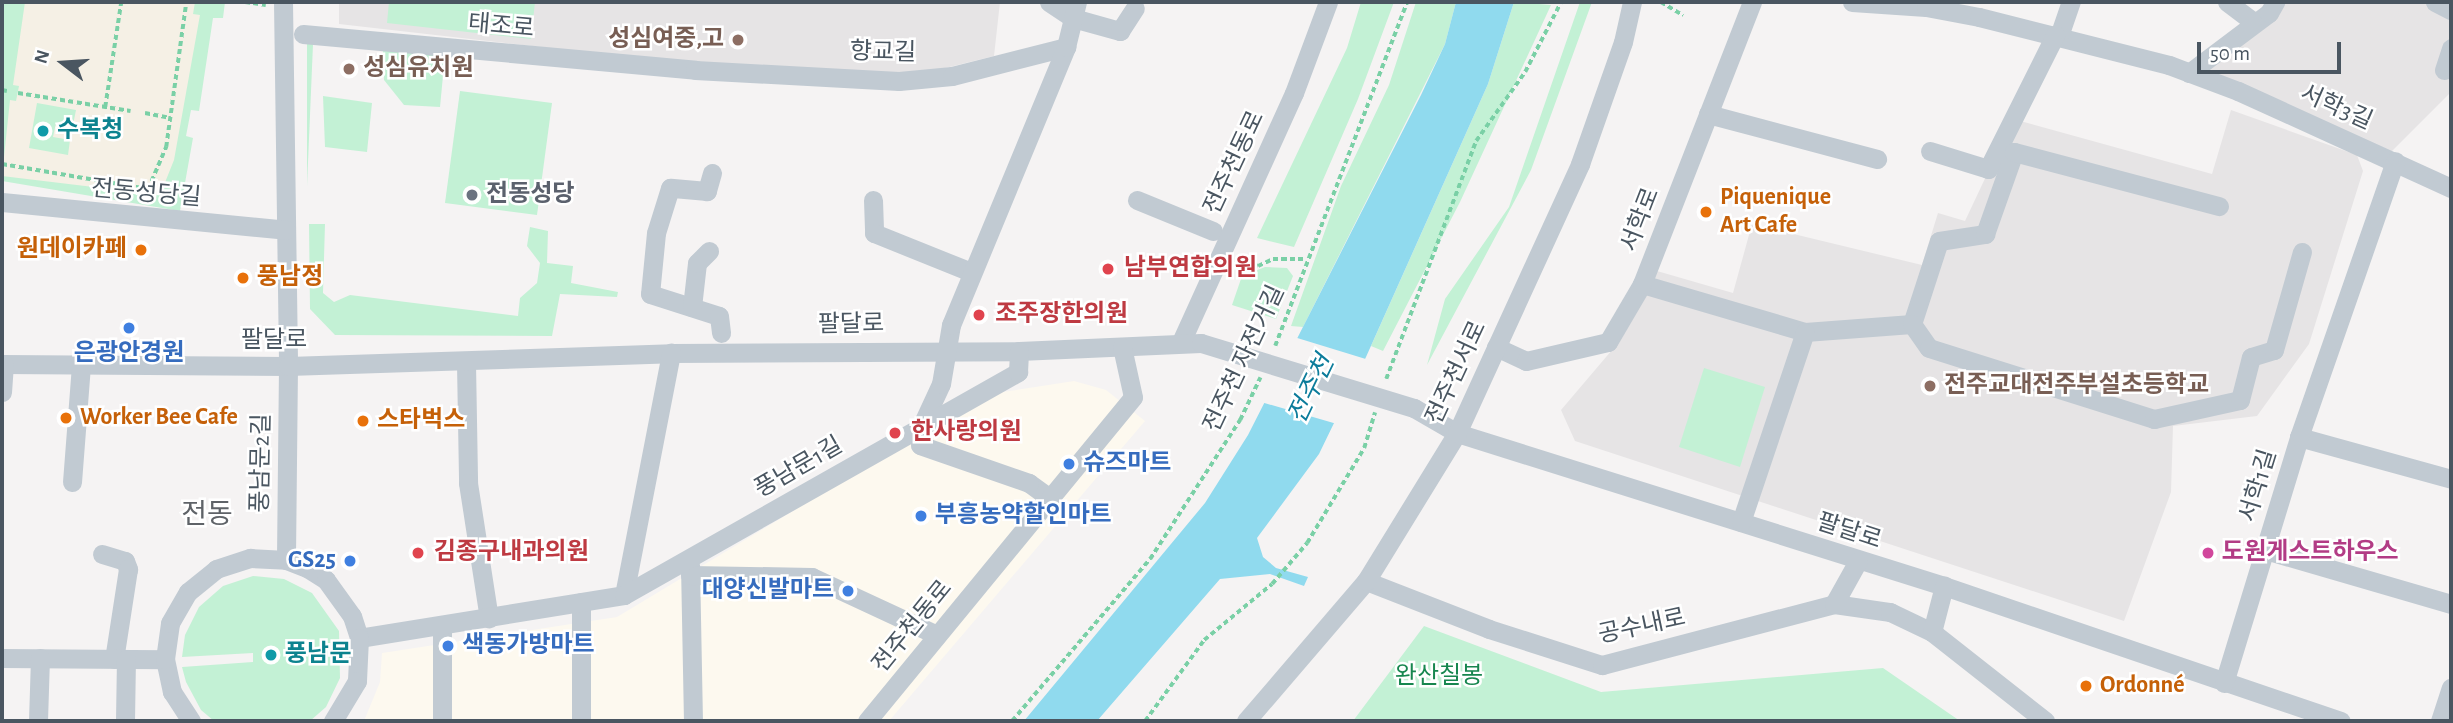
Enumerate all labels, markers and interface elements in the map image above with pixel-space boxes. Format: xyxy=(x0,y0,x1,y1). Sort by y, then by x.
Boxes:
street label: 태조로 xyxy=(467,10,535,44)
place label: 성심여중,고 xyxy=(608,26,724,54)
north arrow xyxy=(28,28,98,98)
scale bar xyxy=(2201,28,2344,72)
marker: 성심여중,고 xyxy=(730,32,746,48)
street label: 향교길 xyxy=(850,38,916,68)
text: 50 m xyxy=(2210,43,2250,64)
text: N xyxy=(31,48,53,66)
place label: 성심유치원 xyxy=(363,55,473,83)
marker: 성심유치원 xyxy=(341,61,357,77)
street label: 서학3길 xyxy=(2295,79,2377,137)
street label: 전주천동로 xyxy=(1199,107,1271,219)
place label: 수복청 xyxy=(57,117,123,145)
marker: 수복청 xyxy=(35,123,51,139)
street label: 전동성당길 xyxy=(90,175,202,213)
place label: 전동성당 xyxy=(486,181,574,209)
street label: 서학로 xyxy=(1616,184,1666,256)
place label: Piquenique Art Cafe xyxy=(1720,184,1831,240)
marker: 전동성당 xyxy=(464,187,480,203)
marker: Piquenique Art Cafe xyxy=(1698,204,1714,220)
place label: 원데이카페 xyxy=(17,236,127,264)
marker: 원데이카페 xyxy=(133,242,149,258)
place label: 남부연합의원 xyxy=(1124,255,1256,283)
marker: 남부연합의원 xyxy=(1098,259,1118,279)
place label: 풍남정 xyxy=(257,264,323,292)
marker: 풍남정 xyxy=(235,270,251,286)
street label: 전주천 자전거길 xyxy=(1198,281,1292,437)
place label: 조주장한의원 xyxy=(995,301,1127,329)
marker: 조주장한의원 xyxy=(969,305,989,325)
street label: 팔달로 xyxy=(818,310,884,340)
street label: 전주천서로 xyxy=(1421,317,1493,429)
marker: 은광안경원 xyxy=(121,320,137,336)
street label: 팔달로 xyxy=(241,327,307,355)
place label: 은광안경원 xyxy=(74,340,184,368)
water label: 전주천 xyxy=(1282,351,1342,429)
place label: 전주교대전주부설초등학교 xyxy=(1944,372,2209,400)
marker: 전주교대전주부설초등학교 xyxy=(1922,378,1938,394)
place label: Worker Bee Cafe xyxy=(80,404,238,432)
place label: 스타벅스 xyxy=(377,407,465,435)
marker: Worker Bee Cafe xyxy=(58,410,74,426)
street label: 풍남문2길 xyxy=(247,413,277,513)
marker: 스타벅스 xyxy=(355,413,371,429)
place label: 한사랑의원 xyxy=(911,419,1021,447)
marker: 한사랑의원 xyxy=(885,423,905,443)
street label: 풍남문1길 xyxy=(750,431,848,505)
street label: 서학1길 xyxy=(2234,446,2284,526)
place label: 슈즈마트 xyxy=(1083,450,1171,478)
marker: 슈즈마트 xyxy=(1061,456,1077,472)
district label: 전동 xyxy=(181,498,233,532)
place label: 부흥농약할인마트 xyxy=(935,502,1112,530)
marker: 부흥농약할인마트 xyxy=(913,508,929,524)
street label: 팔달로 xyxy=(1813,508,1885,556)
place label: 김종구내과의원 xyxy=(434,539,589,567)
place label: 도원게스트하우스 xyxy=(2222,539,2399,567)
marker: 김종구내과의원 xyxy=(408,543,428,563)
marker: 도원게스트하우스 xyxy=(2200,545,2216,561)
place label: GS25 xyxy=(288,547,336,575)
marker: GS25 xyxy=(342,553,358,569)
street label: 전주천동로 xyxy=(867,575,959,679)
place label: 대양신발마트 xyxy=(702,577,834,605)
marker: 대양신발마트 xyxy=(840,583,856,599)
street label: 공수내로 xyxy=(1596,604,1688,650)
place label: 색동가방마트 xyxy=(462,632,594,660)
marker: 색동가방마트 xyxy=(440,638,456,654)
place label: 풍남문 xyxy=(285,641,351,669)
marker: 풍남문 xyxy=(263,647,279,663)
park label: 완산칠봉 xyxy=(1395,663,1483,691)
place label: Ordonné xyxy=(2100,672,2185,700)
marker: Ordonné xyxy=(2078,678,2094,694)

